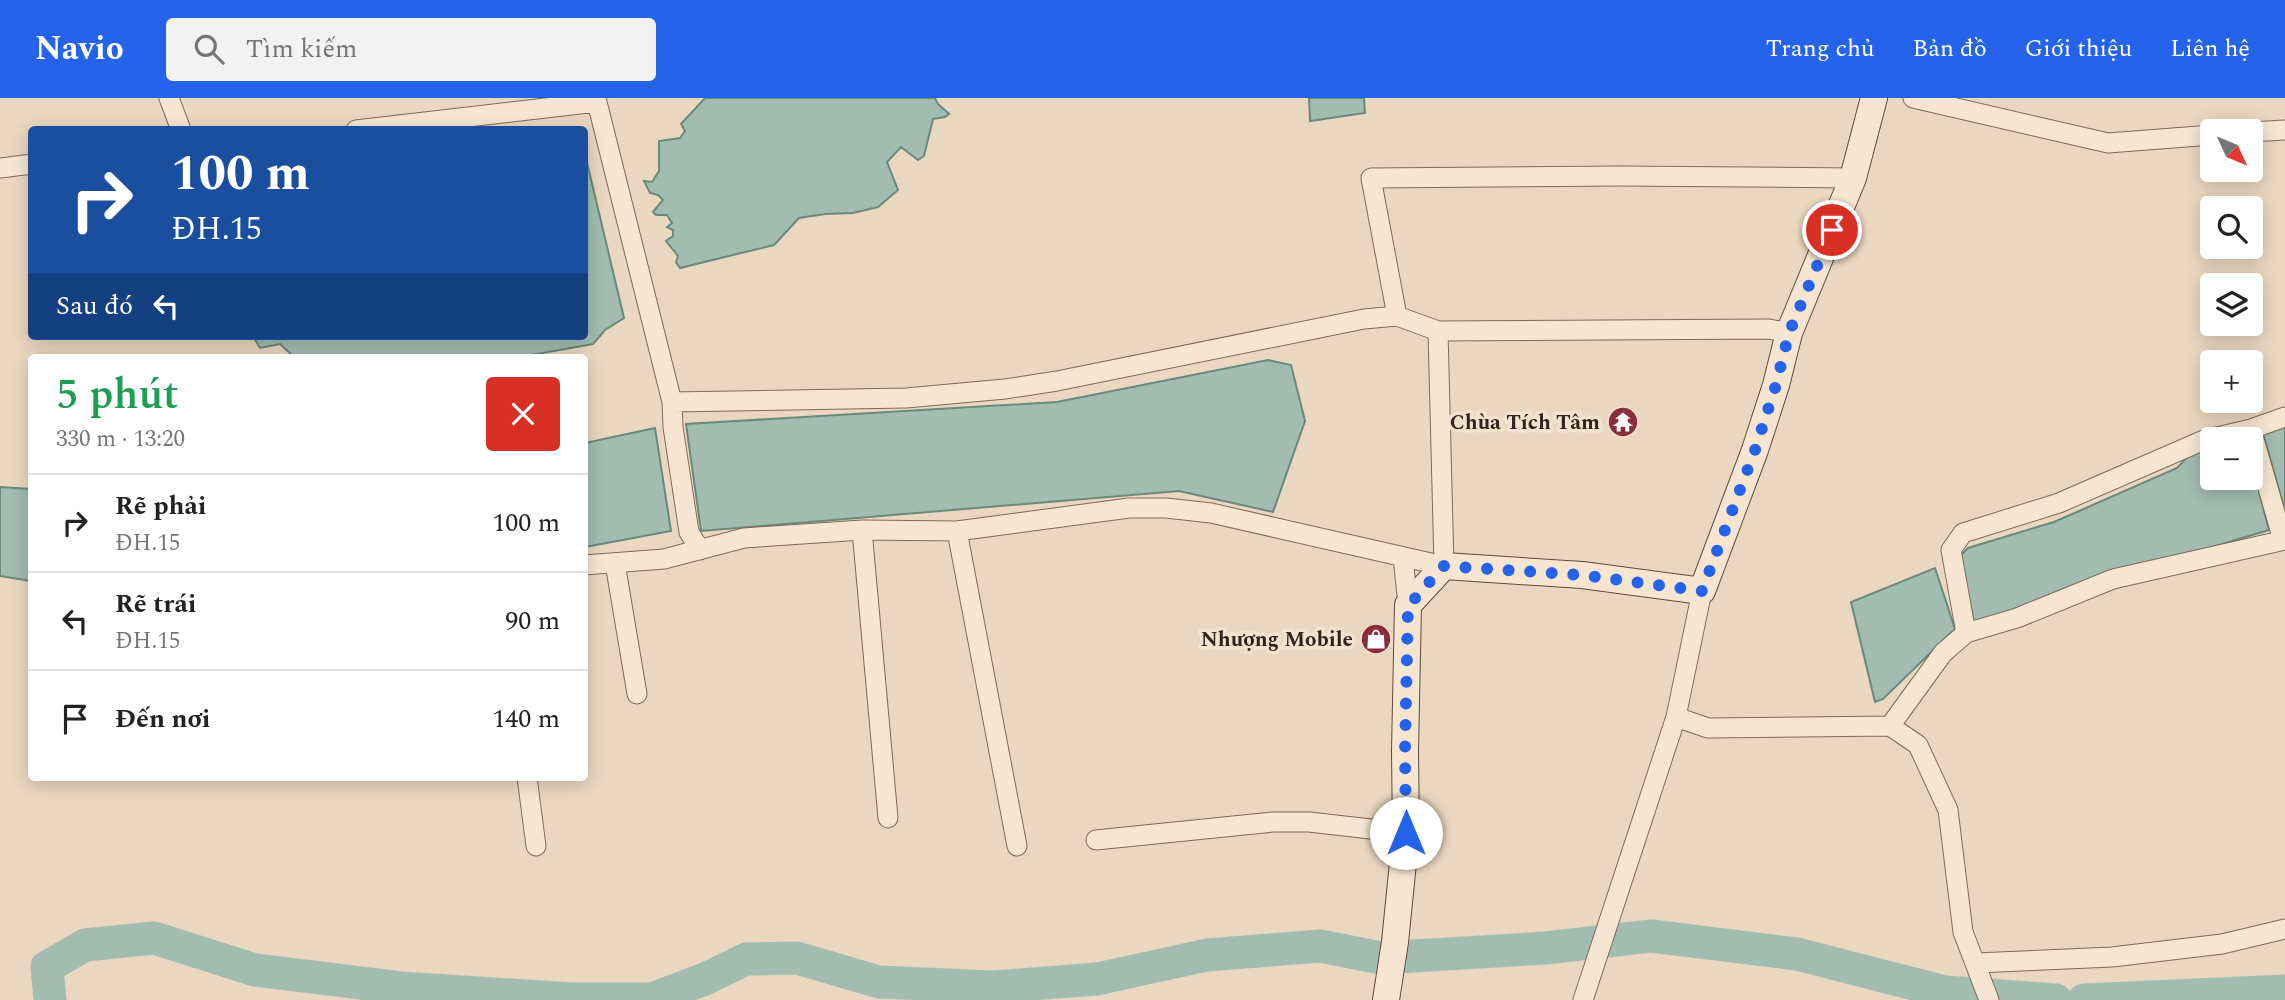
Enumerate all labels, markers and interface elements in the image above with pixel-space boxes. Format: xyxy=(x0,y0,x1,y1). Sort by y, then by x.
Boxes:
search box xyxy=(166,18,656,81)
text: Navio xyxy=(35,24,124,74)
text: Tìm kiếm xyxy=(246,29,357,69)
icon: search xyxy=(190,30,228,68)
text: Trang chủ xyxy=(1766,31,1875,67)
text: Bản đồ xyxy=(1913,31,1987,67)
text: Giới thiệu xyxy=(2025,31,2132,67)
text: Liên hệ xyxy=(2170,31,2250,67)
north arrow xyxy=(2200,119,2263,182)
map controls xyxy=(2200,119,2263,490)
text: 100 m xyxy=(171,137,310,212)
icon: right xyxy=(56,154,147,245)
button: search xyxy=(2200,196,2263,259)
pin xyxy=(1802,200,1862,260)
text: ĐH.15 xyxy=(171,205,262,254)
icon: arrive xyxy=(1813,211,1851,249)
button: layers xyxy=(2200,273,2263,336)
text: Sau đó xyxy=(56,286,133,326)
icon: left xyxy=(147,287,185,325)
button: + xyxy=(2200,350,2263,413)
text: 5 phút xyxy=(56,364,179,427)
button: close xyxy=(486,377,560,451)
temple icon: Chùa Tích Tâm xyxy=(1606,405,1640,439)
place label: Chùa Tích Tâm xyxy=(1450,407,1600,439)
text: 330 m · 13:20 xyxy=(56,422,185,457)
button: − xyxy=(2200,427,2263,490)
text: Rẽ phải xyxy=(115,486,207,526)
text: 100 m xyxy=(492,503,560,543)
icon: right xyxy=(56,504,94,542)
text: ĐH.15 xyxy=(115,526,180,561)
text: Rẽ trái xyxy=(115,584,196,624)
text: 90 m xyxy=(505,601,560,641)
icon: left xyxy=(56,602,94,640)
shop icon: Nhượng Mobile xyxy=(1359,622,1393,656)
text: ĐH.15 xyxy=(115,624,180,659)
place label: Nhượng Mobile xyxy=(1201,624,1353,656)
text: Đến nơi xyxy=(115,699,210,739)
text: 140 m xyxy=(492,699,560,739)
icon: arrive xyxy=(56,700,94,738)
position arrow xyxy=(1369,796,1443,870)

